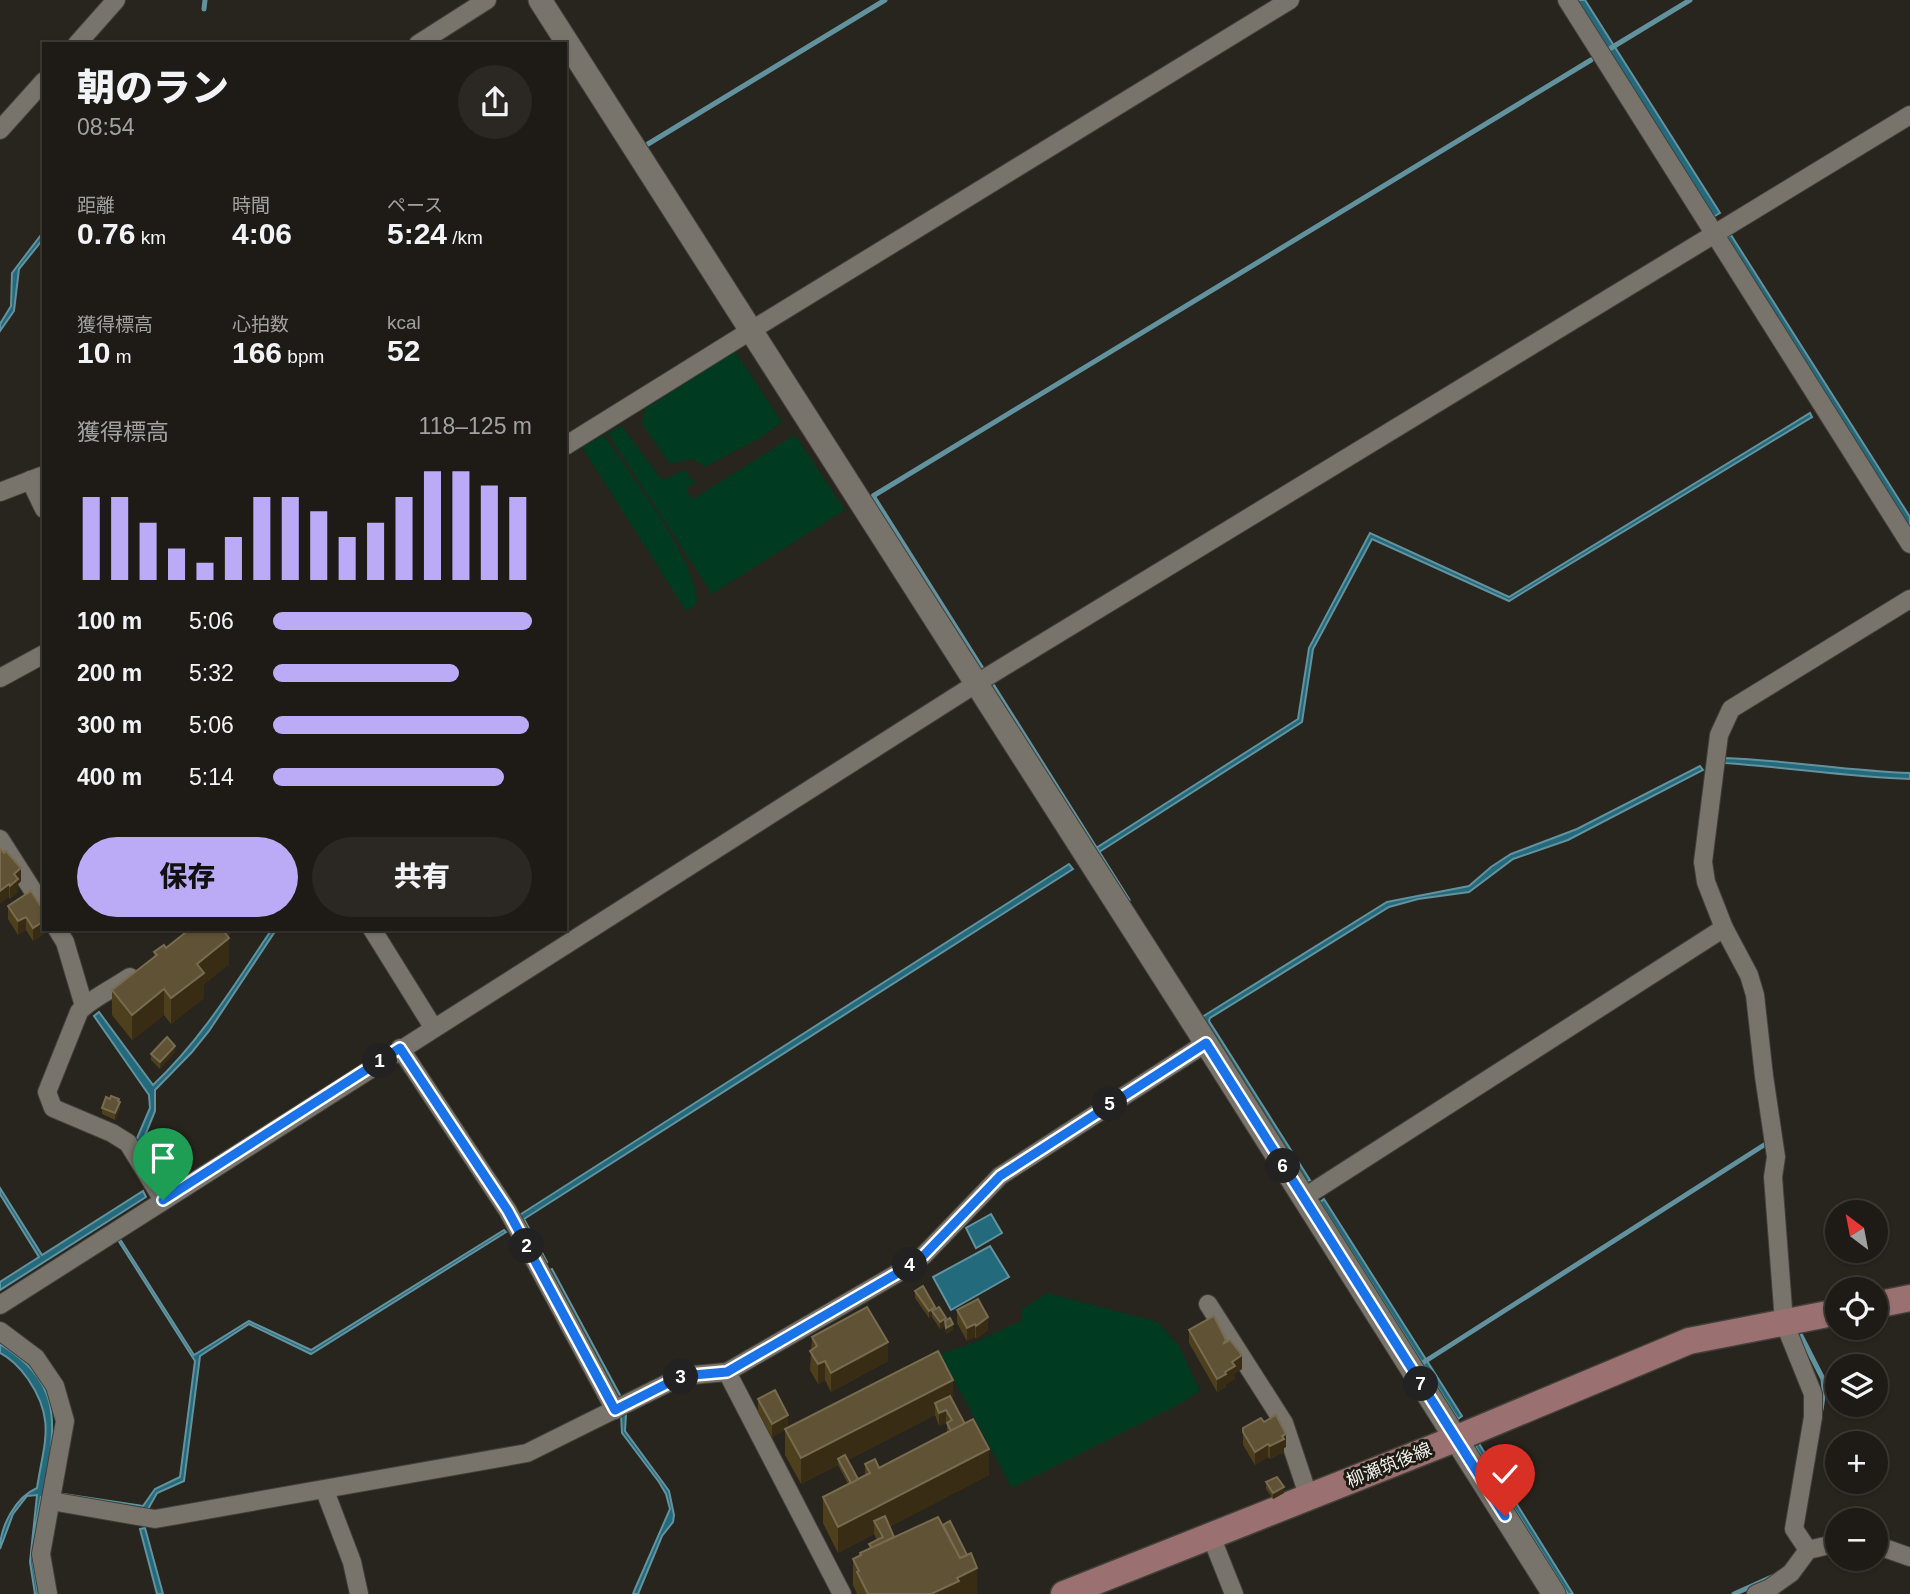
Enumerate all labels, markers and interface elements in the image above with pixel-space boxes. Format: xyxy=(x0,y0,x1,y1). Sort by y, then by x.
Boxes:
button: share xyxy=(458,65,532,139)
text: 朝のラン xyxy=(77,67,229,109)
text: 08:54 xyxy=(77,114,135,140)
text: 距離 xyxy=(77,195,115,216)
text: 時間 xyxy=(232,195,270,216)
text: ペース xyxy=(387,195,443,216)
text: 0.76 xyxy=(77,217,135,250)
text: 4:06 xyxy=(232,217,292,250)
text: 5:24 xyxy=(387,217,447,250)
text: km xyxy=(135,227,166,248)
text: /km xyxy=(447,227,483,248)
text: kcal xyxy=(387,312,421,333)
text: 獲得標高 xyxy=(77,314,153,335)
text: 心拍数 xyxy=(232,314,289,335)
text: 52 xyxy=(387,334,420,367)
text: 10 xyxy=(77,336,110,369)
text: 166 xyxy=(232,336,282,369)
text: m xyxy=(110,346,131,367)
text: bpm xyxy=(282,346,324,367)
text: 118–125 m xyxy=(419,413,532,439)
text: 獲得標高 xyxy=(77,419,169,445)
text: 100 m xyxy=(77,608,142,634)
text: 5:06 xyxy=(189,608,234,634)
text: 200 m xyxy=(77,660,142,686)
text: 5:32 xyxy=(189,660,234,686)
text: 300 m xyxy=(77,712,142,738)
text: 5:06 xyxy=(189,712,234,738)
text: 400 m xyxy=(77,764,142,790)
text: 5:14 xyxy=(189,764,234,790)
button: 保存 xyxy=(77,837,298,917)
button: 共有 xyxy=(312,837,532,917)
pin: 1 xyxy=(362,1044,398,1078)
text: 1 xyxy=(374,1050,385,1071)
pin: 5 xyxy=(1092,1086,1128,1122)
text: 5 xyxy=(1104,1093,1115,1114)
pin xyxy=(133,1128,193,1200)
icon: arrive xyxy=(144,1139,182,1177)
pin: 6 xyxy=(1266,1148,1300,1184)
text: 6 xyxy=(1277,1155,1288,1176)
north arrow xyxy=(1825,1200,1888,1264)
map controls xyxy=(1825,1200,1888,1571)
pin: 2 xyxy=(510,1228,544,1264)
text: 2 xyxy=(521,1235,532,1256)
pin: 4 xyxy=(892,1248,928,1282)
text: 4 xyxy=(904,1254,915,1275)
button: locate xyxy=(1825,1277,1888,1340)
button: layers xyxy=(1825,1354,1888,1417)
pin: 3 xyxy=(664,1360,698,1394)
text: 3 xyxy=(675,1366,686,1387)
pin: 7 xyxy=(1404,1366,1438,1402)
text: 7 xyxy=(1415,1373,1426,1394)
button: + xyxy=(1825,1431,1888,1494)
street label: 柳瀬筑後線 xyxy=(1344,1439,1434,1491)
pin xyxy=(1475,1444,1535,1516)
icon: check xyxy=(1486,1455,1524,1493)
button: − xyxy=(1825,1508,1888,1571)

